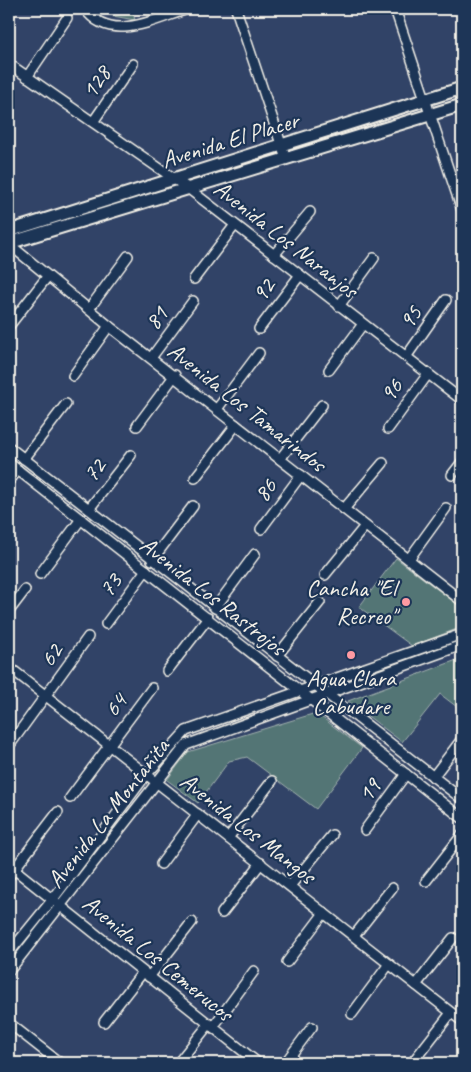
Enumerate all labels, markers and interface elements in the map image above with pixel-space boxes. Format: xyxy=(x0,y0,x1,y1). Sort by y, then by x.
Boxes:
street label: 128 xyxy=(75,58,119,104)
street label: Avenida El Placer xyxy=(158,104,304,175)
street label: Avenida Los Naranjos xyxy=(208,173,366,306)
street label: 92 xyxy=(245,271,283,308)
street label: 95 xyxy=(392,298,429,335)
street label: 81 xyxy=(138,299,175,336)
street label: Avenida Los Tamarindos xyxy=(162,336,334,479)
street label: 96 xyxy=(373,371,410,408)
street label: 72 xyxy=(76,451,114,488)
street label: 86 xyxy=(247,471,284,508)
street label: Avenida Los Rastrojos xyxy=(134,530,293,663)
street label: 73 xyxy=(92,566,130,603)
place label: Cancha "El Recreo" xyxy=(306,573,401,631)
marker: Cancha "El Recreo" xyxy=(400,596,412,608)
street label: 62 xyxy=(33,636,71,672)
marker: Agua Clara Cabudare xyxy=(345,649,357,661)
place label: Agua Clara Cabudare xyxy=(306,663,397,721)
street label: 64 xyxy=(97,686,135,723)
street label: Avenida La Montañita xyxy=(40,731,177,894)
street label: Avenida Los Mangos xyxy=(174,766,324,892)
street label: 19 xyxy=(351,771,389,808)
street label: Avenida Los Cemerucos xyxy=(77,888,241,1029)

